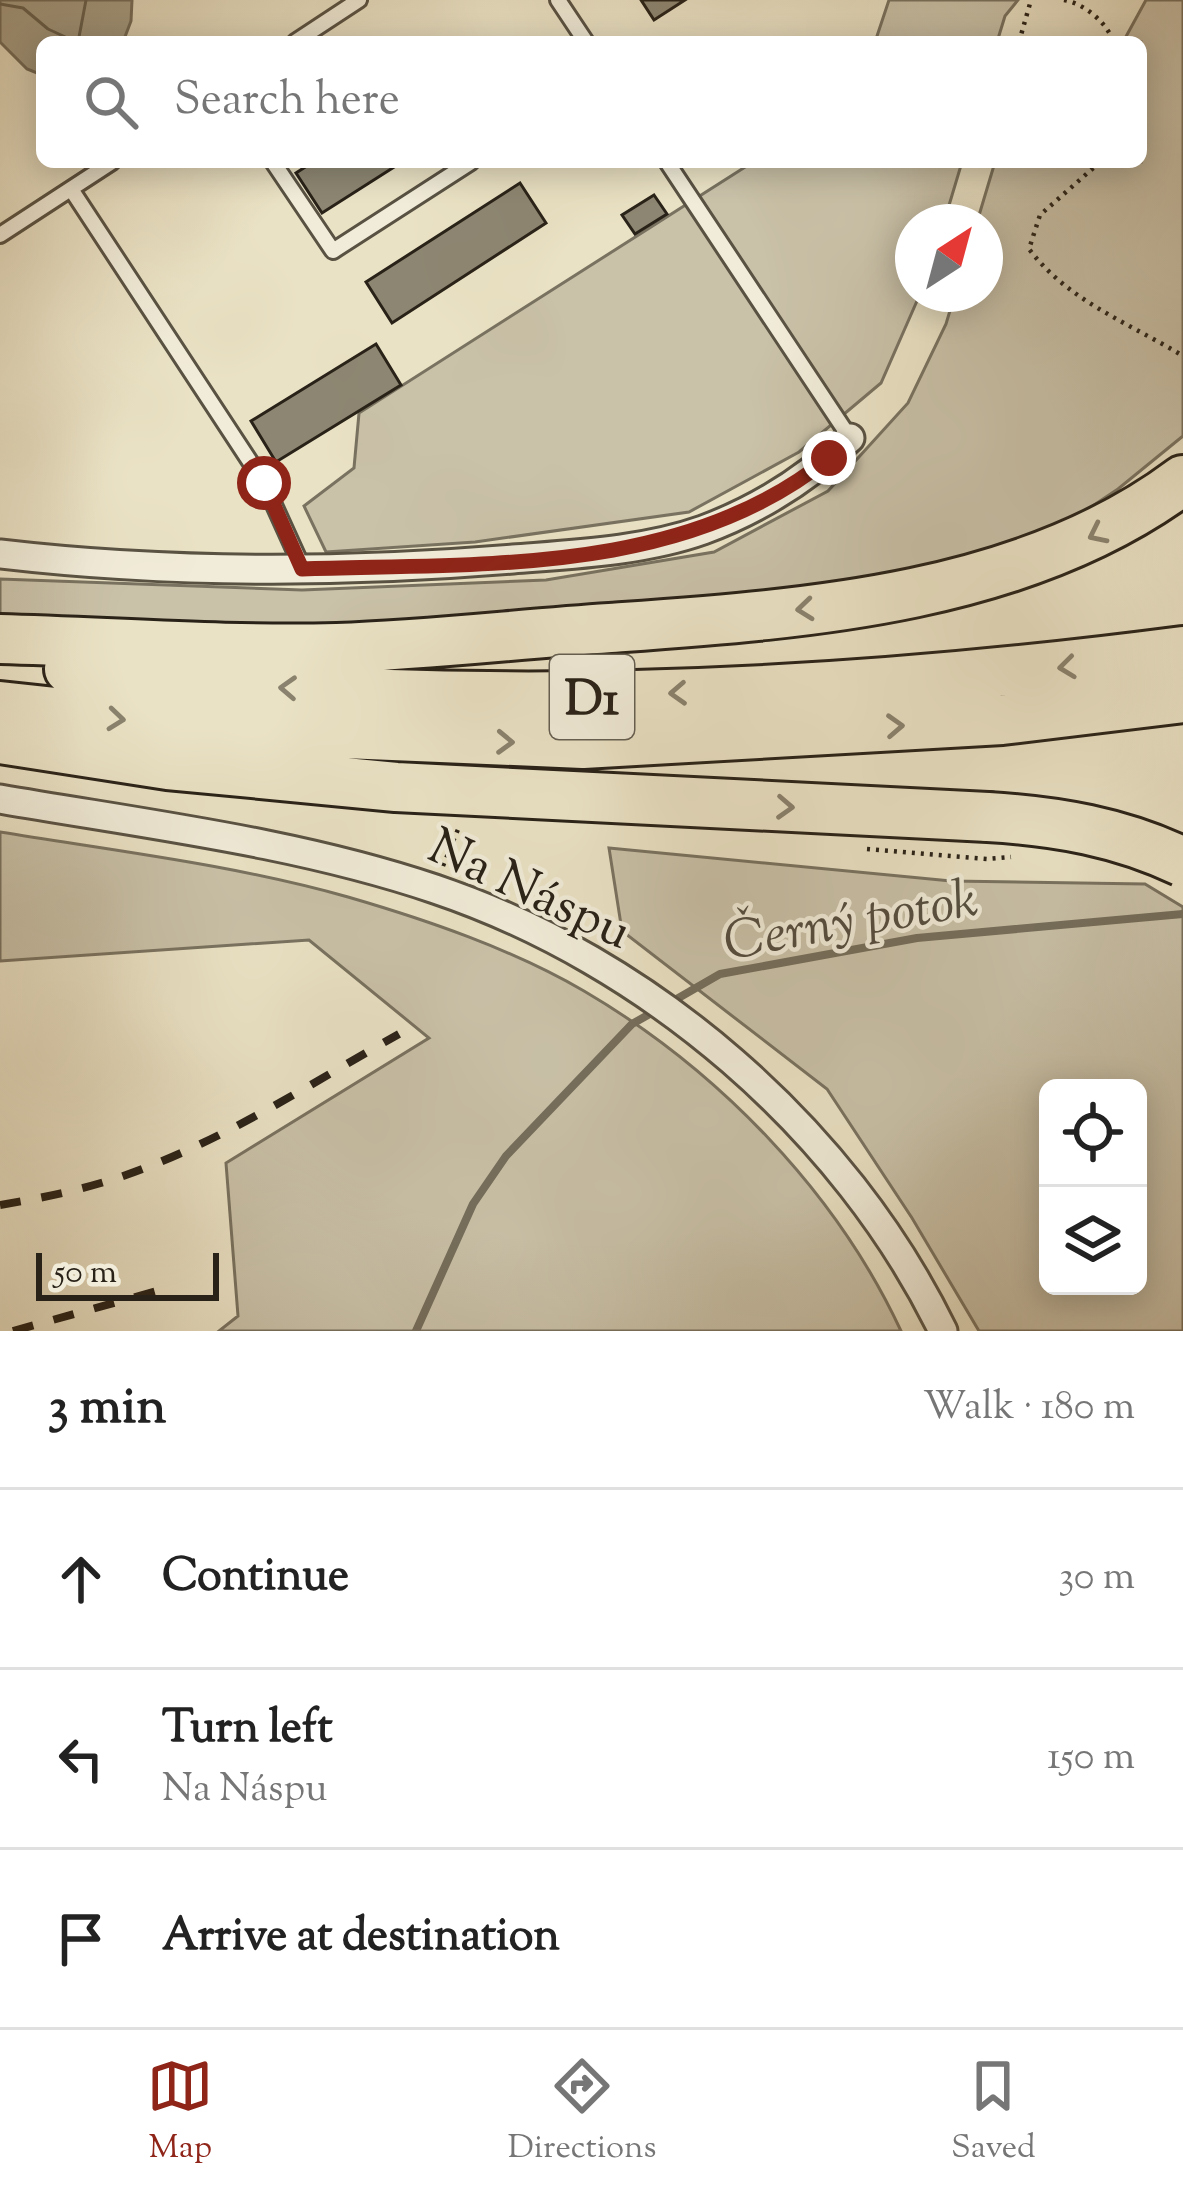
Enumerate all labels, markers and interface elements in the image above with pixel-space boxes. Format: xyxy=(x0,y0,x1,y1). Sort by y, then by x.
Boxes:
search box xyxy=(36,36,1147,168)
icon: search xyxy=(78,69,144,135)
text: Search here xyxy=(174,70,400,135)
north arrow xyxy=(895,204,1003,312)
route end xyxy=(802,431,856,485)
route start xyxy=(237,456,291,510)
one-way arrow xyxy=(1088,519,1109,543)
one-way arrow xyxy=(795,595,815,621)
one-way arrow xyxy=(1057,653,1077,679)
road number: D1 xyxy=(550,655,634,739)
one-way arrow xyxy=(278,675,297,701)
one-way arrow xyxy=(668,680,687,706)
one-way arrow xyxy=(106,705,126,731)
one-way arrow xyxy=(886,714,905,740)
one-way arrow xyxy=(496,728,515,754)
one-way arrow xyxy=(776,794,795,820)
street label: Na Náspu xyxy=(415,813,642,971)
water label: Černý potok xyxy=(718,863,984,985)
map controls xyxy=(1039,1079,1147,1295)
button: locate xyxy=(1039,1079,1147,1187)
button: layers xyxy=(1039,1187,1147,1295)
scale bar xyxy=(36,1247,219,1300)
text: 50 m xyxy=(54,1250,117,1298)
text: 3 min xyxy=(48,1373,166,1446)
text: Walk · 180 m xyxy=(923,1381,1135,1437)
icon: ahead xyxy=(48,1546,114,1612)
text: Continue xyxy=(162,1546,349,1611)
text: 30 m xyxy=(1058,1551,1135,1607)
text: Turn left xyxy=(162,1698,333,1763)
icon: left xyxy=(48,1726,114,1792)
text: 150 m xyxy=(1047,1731,1135,1787)
text: Na Náspu xyxy=(162,1763,328,1819)
icon: arrive xyxy=(48,1906,114,1972)
text: Arrive at destination xyxy=(162,1906,560,1971)
tab: Map xyxy=(147,2053,213,2173)
tab: Directions xyxy=(508,2053,657,2173)
tab: Saved xyxy=(951,2053,1036,2173)

